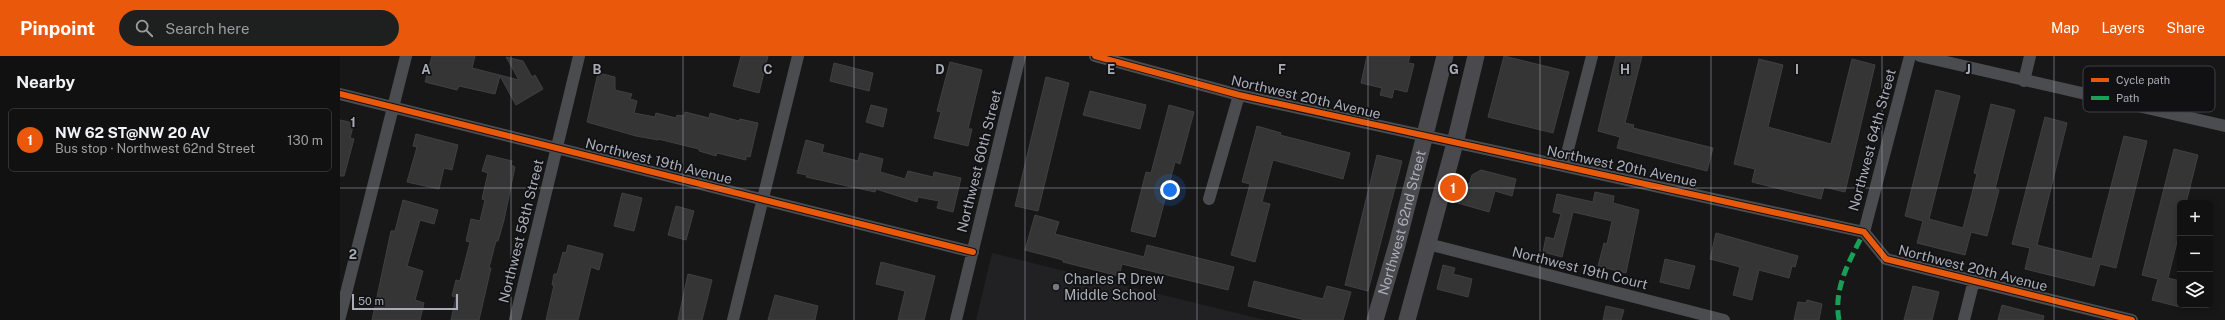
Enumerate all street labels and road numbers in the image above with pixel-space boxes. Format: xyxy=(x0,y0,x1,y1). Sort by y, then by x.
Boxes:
street label: Northwest 64th Street xyxy=(1845,67,1899,213)
street label: Northwest 20th Avenue xyxy=(1230,72,1383,122)
street label: Northwest 60th Street xyxy=(954,88,1004,234)
street label: Northwest 19th Avenue xyxy=(584,135,734,187)
street label: Northwest 20th Avenue xyxy=(1545,142,1699,190)
street label: Northwest 62nd Street xyxy=(1375,149,1429,297)
street label: Northwest 58th Street xyxy=(495,158,547,304)
street label: Northwest 20th Avenue xyxy=(1897,242,2049,294)
street label: Northwest 19th Court xyxy=(1511,243,1649,293)

